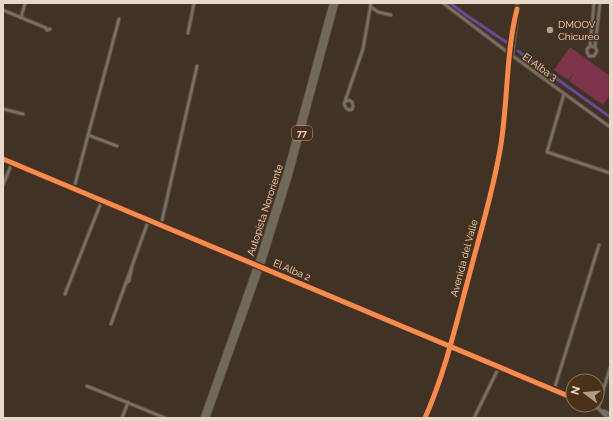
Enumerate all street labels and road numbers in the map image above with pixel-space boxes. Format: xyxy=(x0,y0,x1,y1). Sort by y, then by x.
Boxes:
street label: El Alba 3 xyxy=(521,51,559,83)
road number: 77 xyxy=(292,126,312,140)
street label: Autopista Nororiente xyxy=(245,163,285,257)
street label: Avenida del Valle xyxy=(448,218,480,298)
street label: El Alba 2 xyxy=(272,257,312,283)

